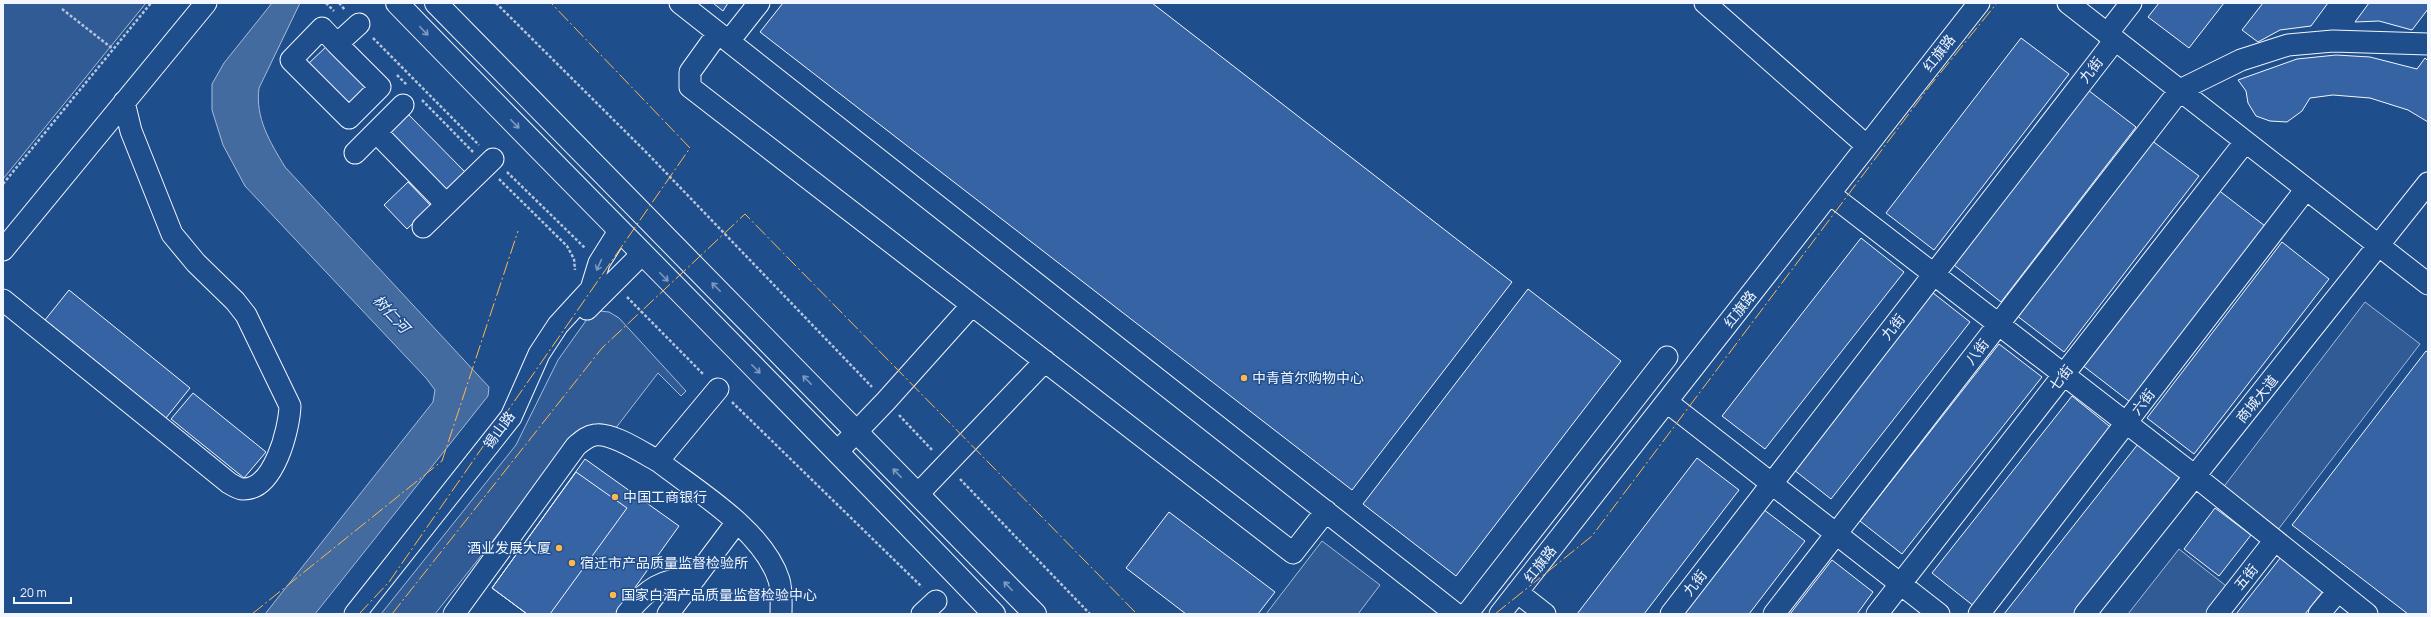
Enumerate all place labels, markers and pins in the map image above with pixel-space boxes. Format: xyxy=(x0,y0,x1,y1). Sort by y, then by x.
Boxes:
place label: 中青首尔购物中心 xyxy=(1252,368,1364,387)
marker: 中青首尔购物中心 xyxy=(1239,373,1249,383)
place label: 中国工商银行 xyxy=(623,487,707,506)
marker: 中国工商银行 xyxy=(610,492,620,502)
place label: 酒业发展大厦 xyxy=(467,538,551,557)
marker: 酒业发展大厦 xyxy=(554,543,564,553)
place label: 宿迁市产品质量监督检验所 xyxy=(580,553,748,572)
marker: 宿迁市产品质量监督检验所 xyxy=(567,558,577,568)
place label: 国家白酒产品质量监督检验中心 xyxy=(621,585,817,604)
marker: 国家白酒产品质量监督检验中心 xyxy=(608,590,618,600)

